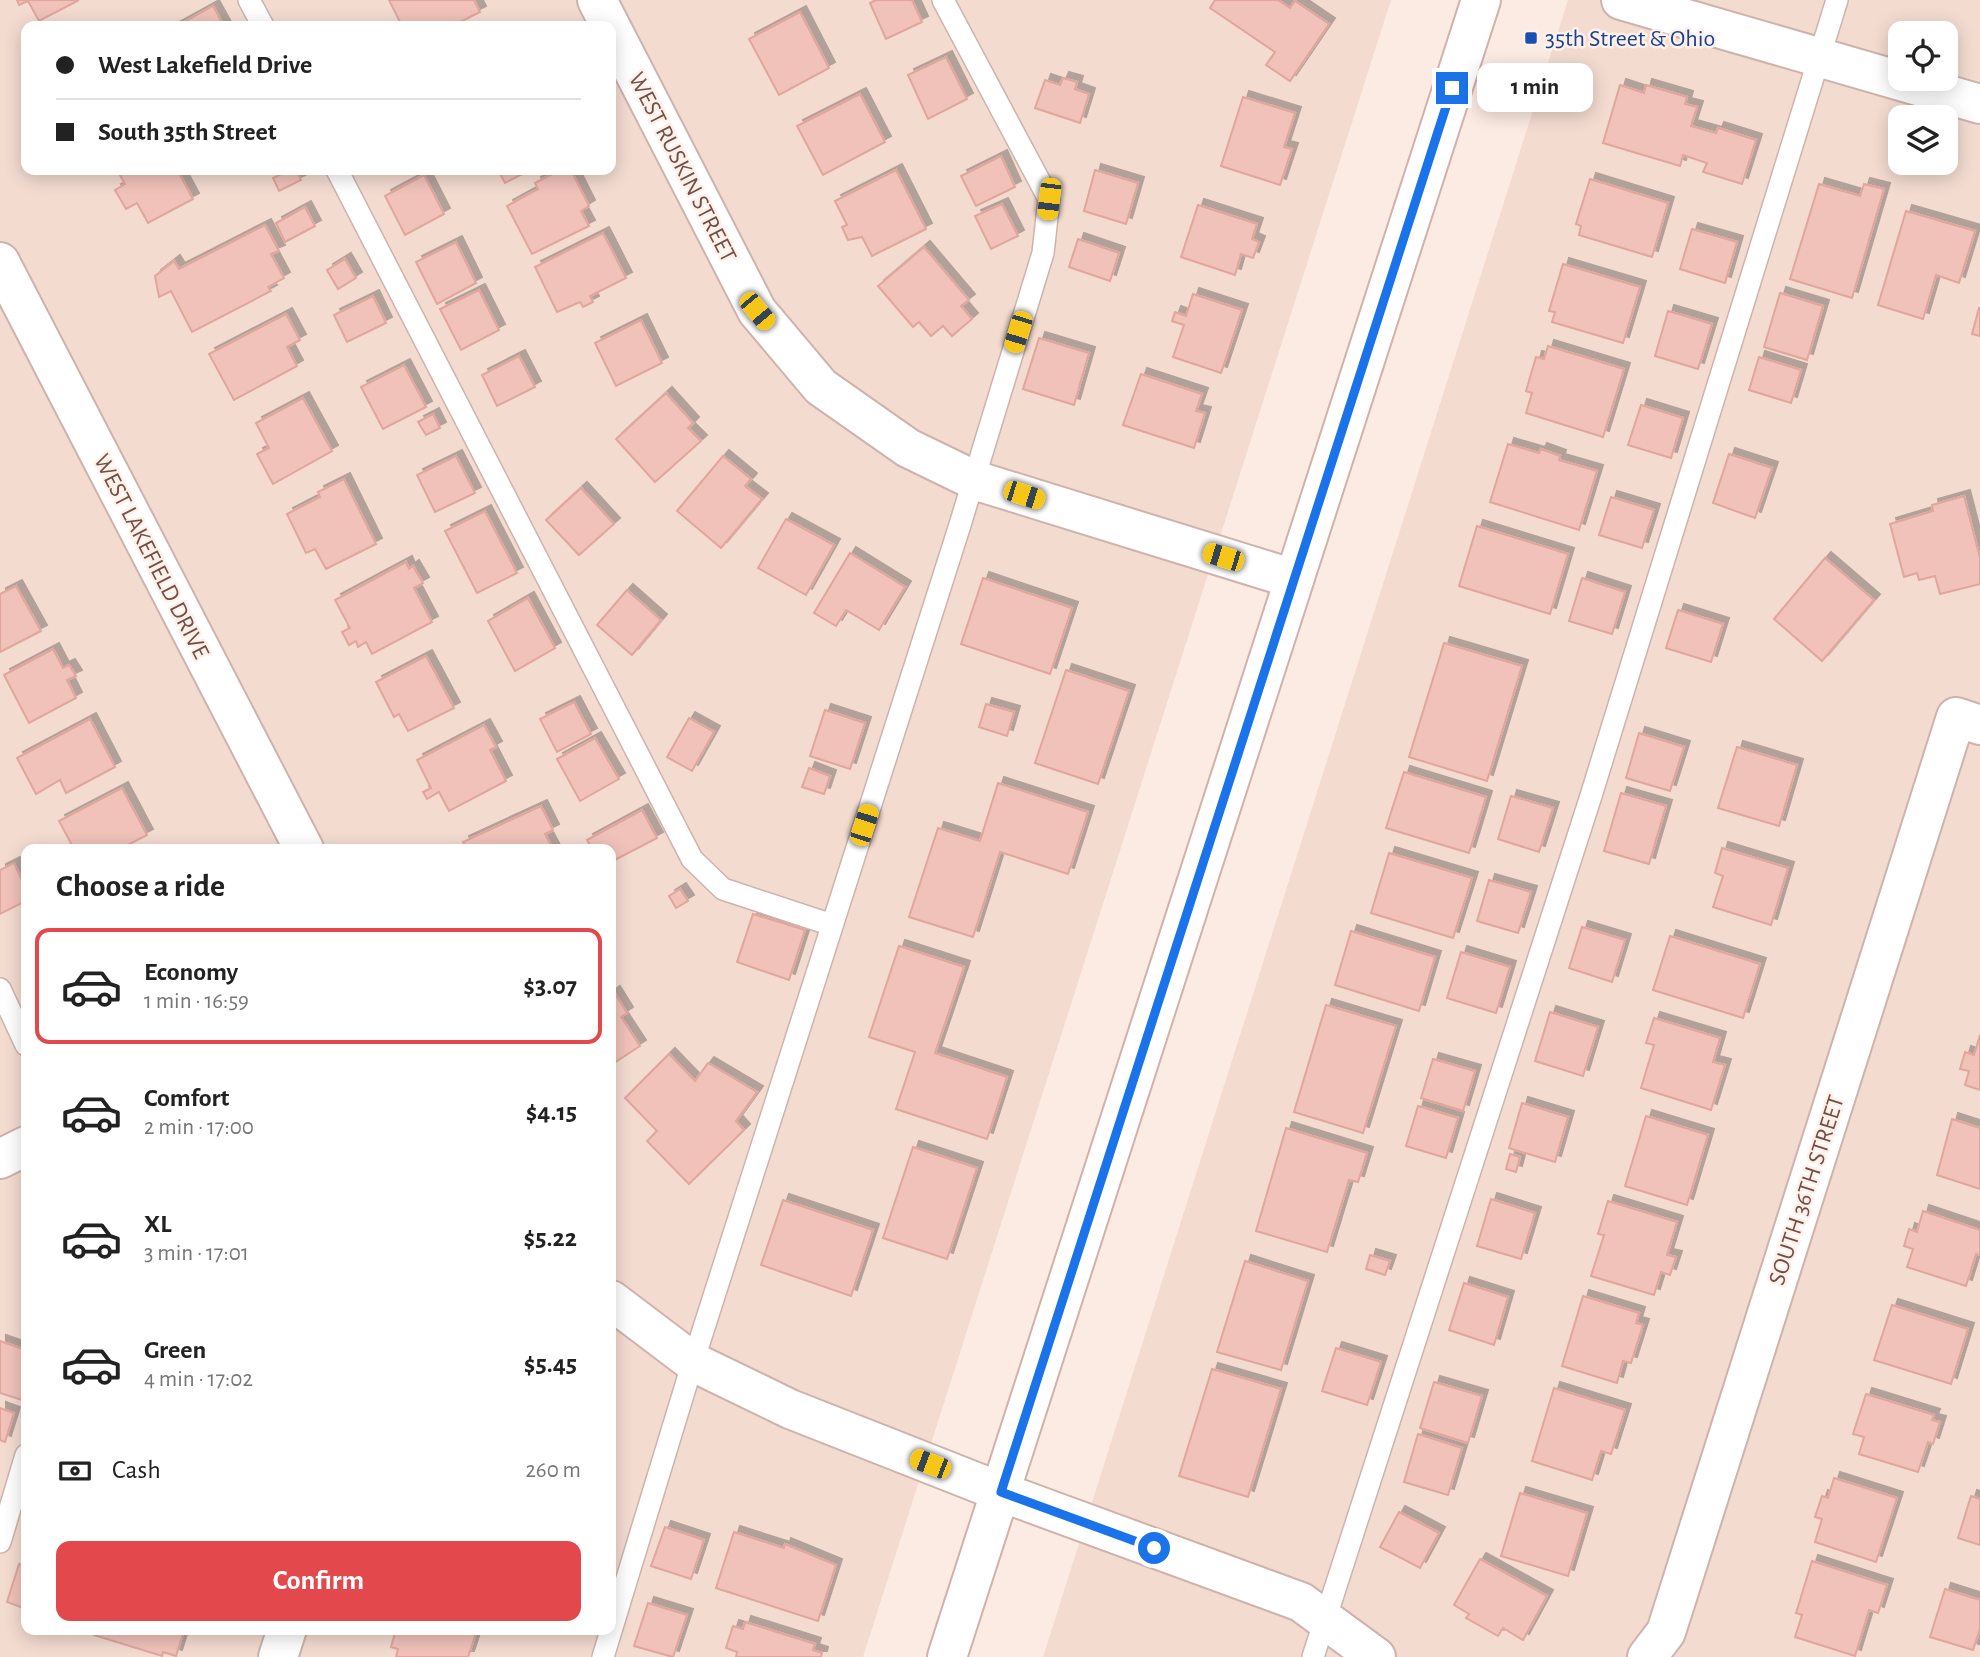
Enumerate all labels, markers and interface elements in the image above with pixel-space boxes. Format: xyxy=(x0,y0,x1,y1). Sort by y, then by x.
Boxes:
map controls xyxy=(1888,21,1958,175)
button: locate xyxy=(1888,21,1958,91)
place label: 35th Street & Ohio xyxy=(1545,27,1715,51)
marker: 35th Street & Ohio xyxy=(1523,30,1539,46)
text: West Lakefield Drive xyxy=(98,52,312,78)
callout: 1 min xyxy=(1476,64,1592,112)
street label: WEST RUSKIN STREET xyxy=(624,69,741,267)
route end xyxy=(1436,72,1468,104)
text: 1 min xyxy=(1511,76,1559,99)
button: layers xyxy=(1888,105,1958,175)
text: South 35th Street xyxy=(98,119,277,145)
car xyxy=(1037,177,1062,221)
car xyxy=(736,288,779,334)
car xyxy=(1002,309,1035,355)
street label: WEST LAKEFIELD DRIVE xyxy=(89,450,213,663)
car xyxy=(1001,479,1048,511)
car xyxy=(1200,541,1247,573)
car xyxy=(848,802,881,848)
text: Choose a ride xyxy=(56,870,225,902)
icon: car xyxy=(60,955,123,1018)
text: Economy xyxy=(144,959,238,985)
text: $3.07 xyxy=(523,973,577,999)
text: 1 min · 16:59 xyxy=(144,990,249,1013)
icon: car xyxy=(60,1081,123,1144)
text: Comfort xyxy=(144,1085,229,1111)
street label: SOUTH 36TH STREET xyxy=(1765,1092,1849,1288)
text: $4.15 xyxy=(526,1099,577,1125)
text: 2 min · 17:00 xyxy=(144,1116,254,1139)
icon: car xyxy=(60,1207,123,1270)
text: XL xyxy=(144,1211,171,1237)
text: $5.22 xyxy=(524,1225,577,1251)
text: 3 min · 17:01 xyxy=(144,1242,249,1265)
icon: car xyxy=(60,1333,123,1396)
text: Green xyxy=(144,1337,206,1363)
text: $5.45 xyxy=(524,1351,577,1377)
text: 4 min · 17:02 xyxy=(144,1368,253,1391)
car xyxy=(907,1447,954,1481)
icon: cash xyxy=(56,1452,94,1490)
text: Cash xyxy=(112,1457,161,1483)
text: 260 m xyxy=(525,1459,581,1482)
route start xyxy=(1138,1532,1170,1564)
button: Confirm xyxy=(56,1541,581,1621)

